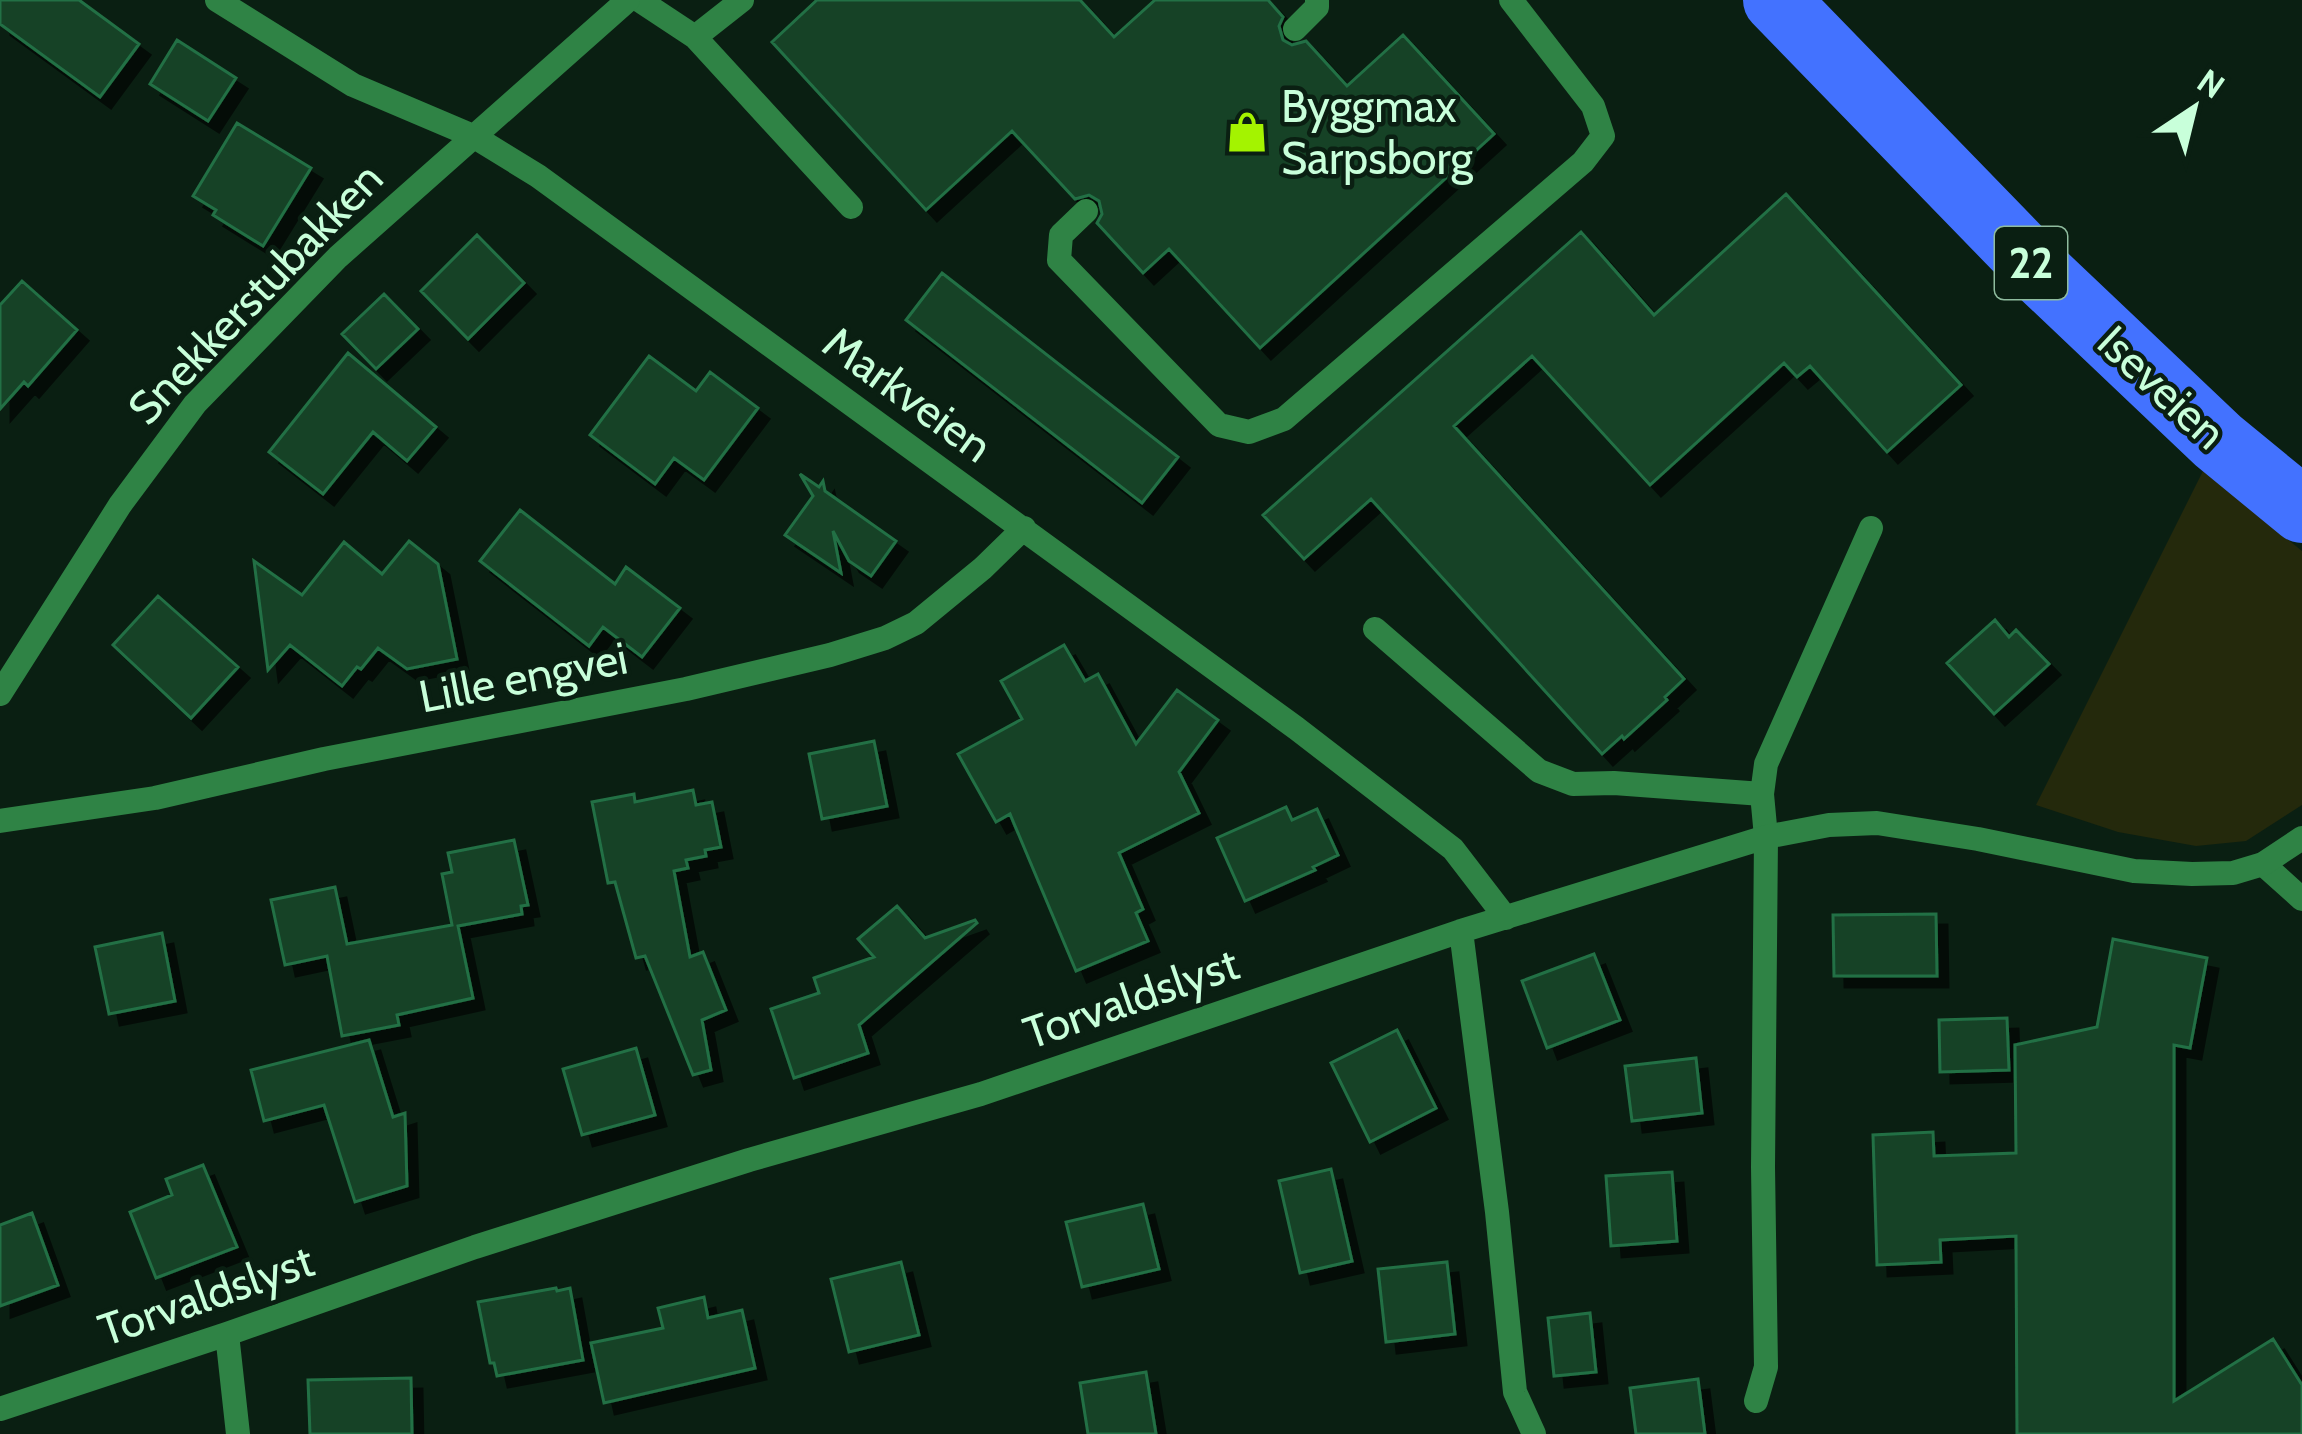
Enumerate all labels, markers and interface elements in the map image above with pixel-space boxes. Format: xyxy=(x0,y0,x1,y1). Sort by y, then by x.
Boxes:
north arrow xyxy=(2134,48,2254,168)
text: N xyxy=(2190,60,2232,107)
place label: Byggmax Sarpsborg xyxy=(1281,79,1473,185)
shop icon: Byggmax Sarpsborg xyxy=(1224,109,1270,155)
street label: Snekkerstubakken xyxy=(117,151,393,435)
road number: 22 xyxy=(1995,227,2067,299)
street label: Iseveien xyxy=(2087,314,2237,460)
street label: Markveien xyxy=(813,315,1003,473)
street label: Lille engvei xyxy=(414,630,632,724)
street label: Torvaldslyst xyxy=(1017,936,1245,1060)
street label: Torvaldslyst xyxy=(92,1233,320,1357)

